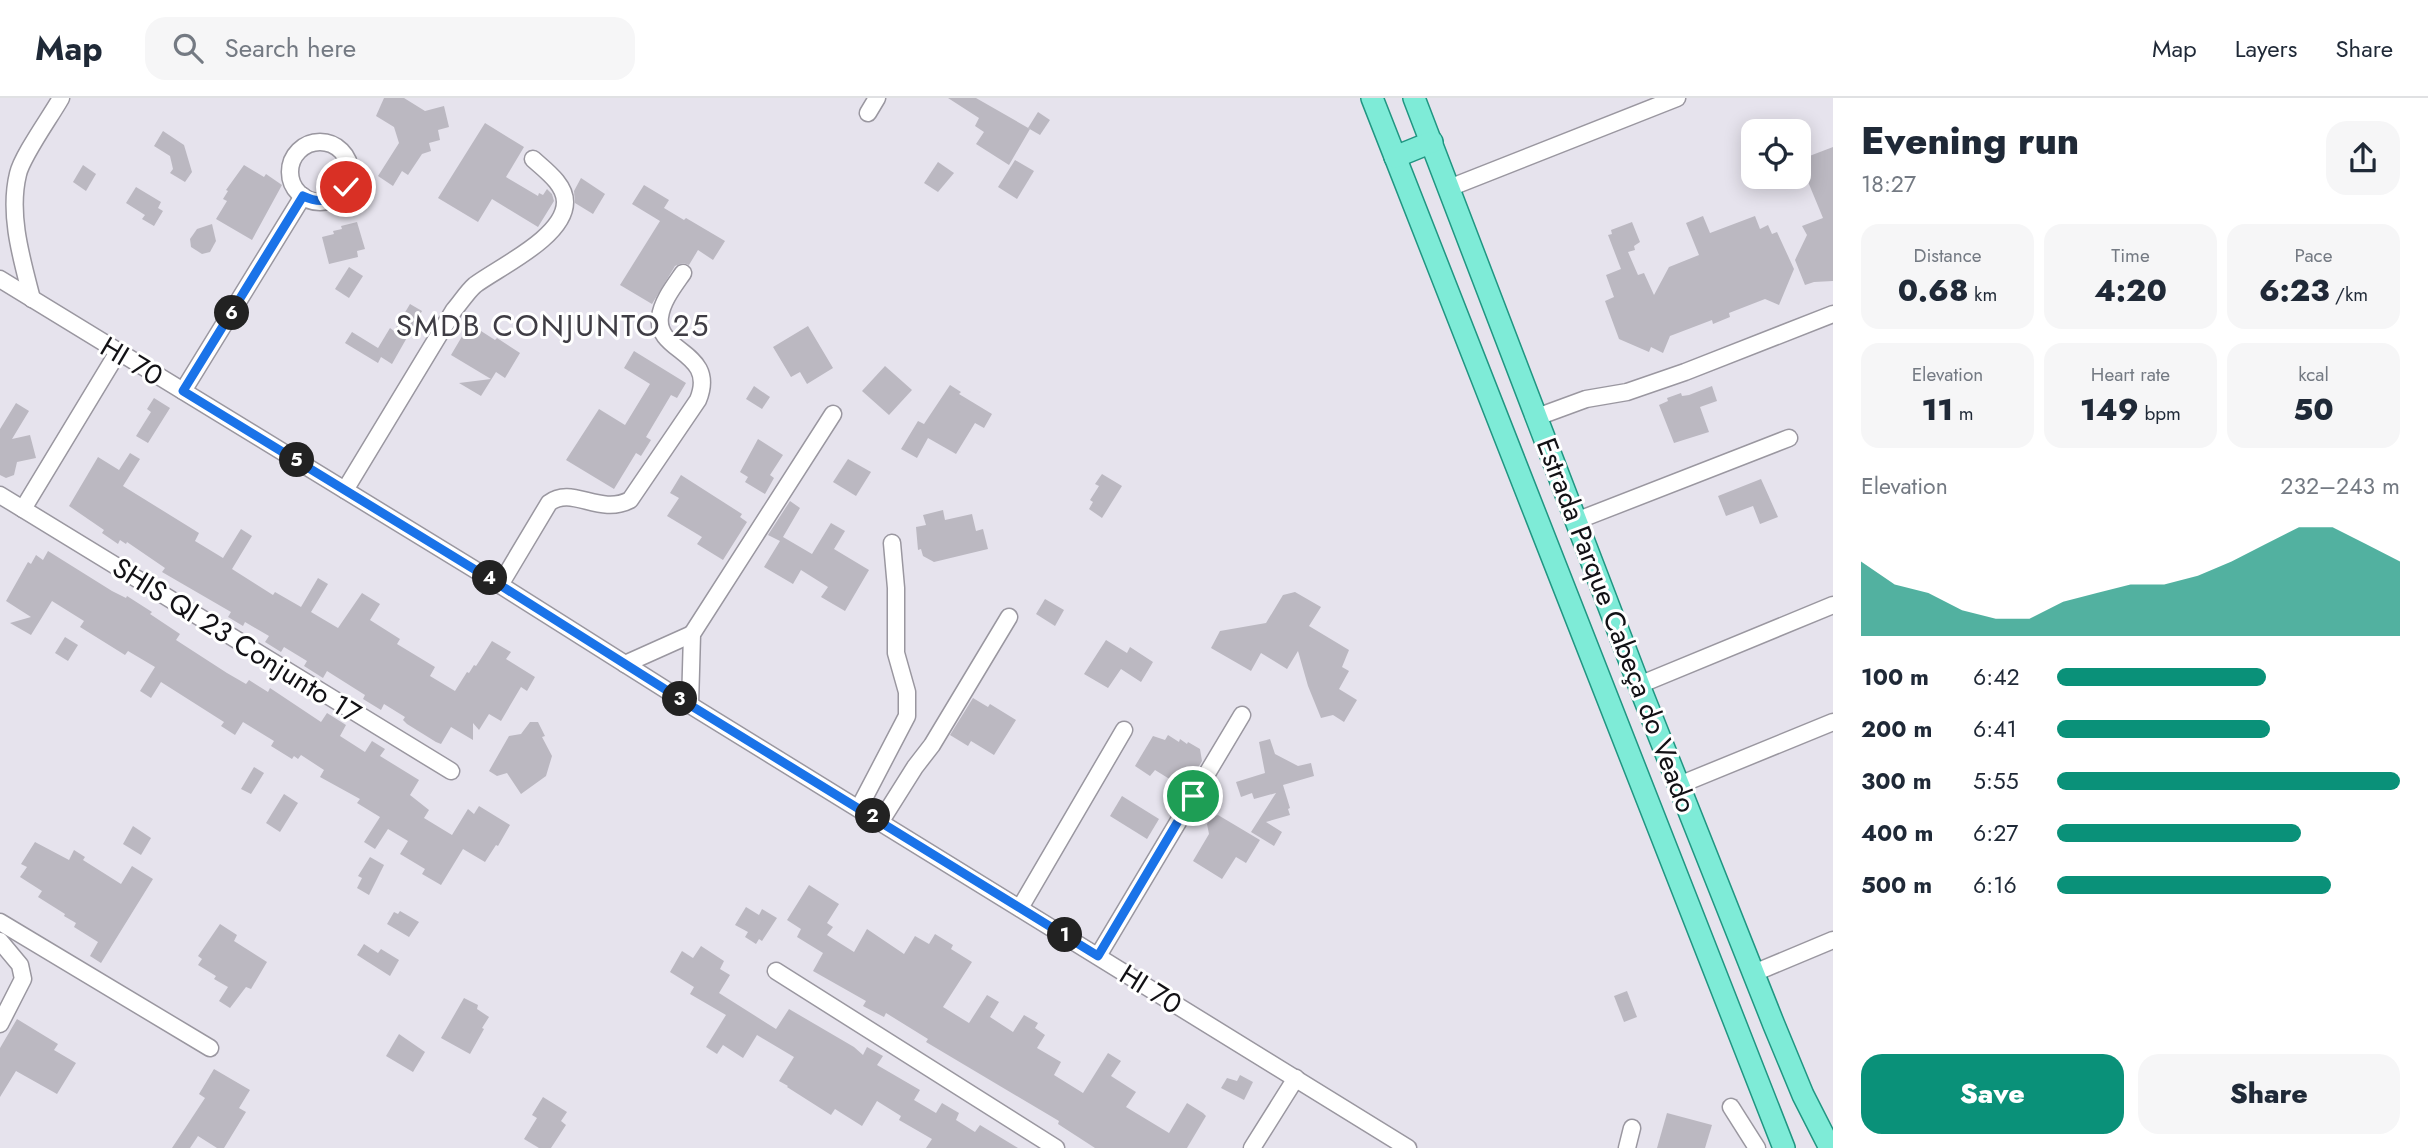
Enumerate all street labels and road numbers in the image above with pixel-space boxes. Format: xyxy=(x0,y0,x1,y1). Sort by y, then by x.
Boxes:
street label: HI 70 xyxy=(93,327,171,396)
street label: Estrada Parque Cabeça do Veado xyxy=(1526,432,1707,818)
street label: SHIS QI 23 Conjunto 17 xyxy=(104,547,369,734)
street label: HI 70 xyxy=(1112,954,1190,1025)

